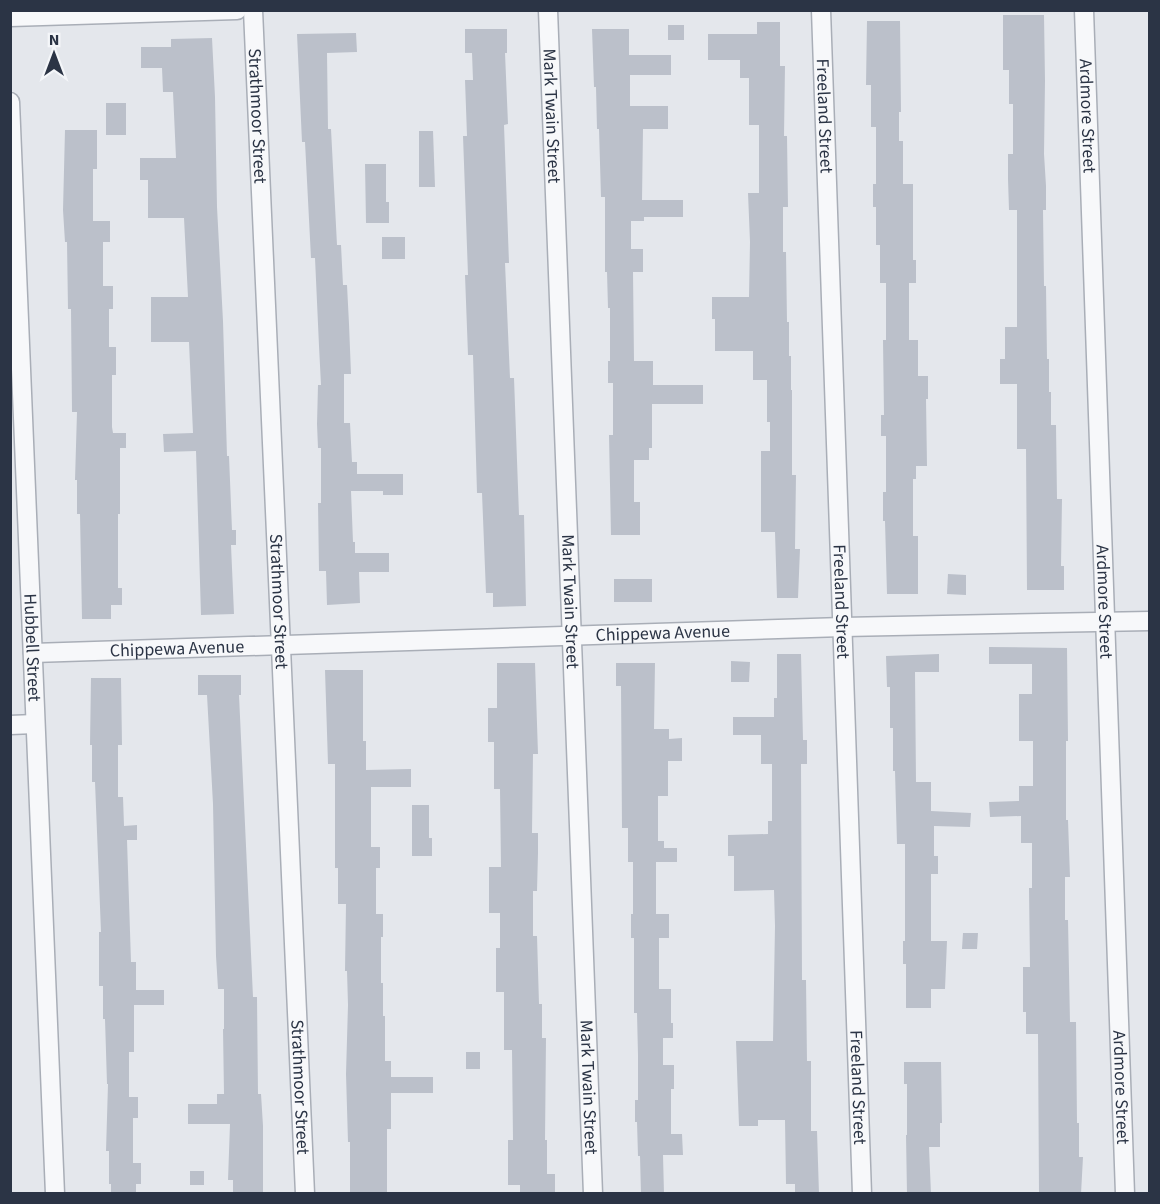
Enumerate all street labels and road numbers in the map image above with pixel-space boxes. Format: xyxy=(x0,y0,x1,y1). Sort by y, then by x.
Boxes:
street label: Strathmoor Street xyxy=(242,48,273,184)
street label: Mark Twain Street xyxy=(536,48,567,184)
street label: Freeland Street xyxy=(810,58,839,174)
street label: Ardmore Street xyxy=(1073,58,1102,174)
street label: Strathmoor Street xyxy=(263,533,294,670)
street label: Mark Twain Street xyxy=(555,534,585,669)
street label: Freeland Street xyxy=(827,544,855,659)
street label: Ardmore Street xyxy=(1090,544,1118,659)
street label: Hubbell Street xyxy=(17,593,47,702)
street label: Chippewa Avenue xyxy=(595,619,730,648)
street label: Chippewa Avenue xyxy=(109,634,245,664)
street label: Strathmoor Street xyxy=(284,1019,315,1155)
street label: Mark Twain Street xyxy=(573,1019,603,1155)
street label: Freeland Street xyxy=(843,1030,872,1145)
street label: Ardmore Street xyxy=(1106,1030,1135,1145)

